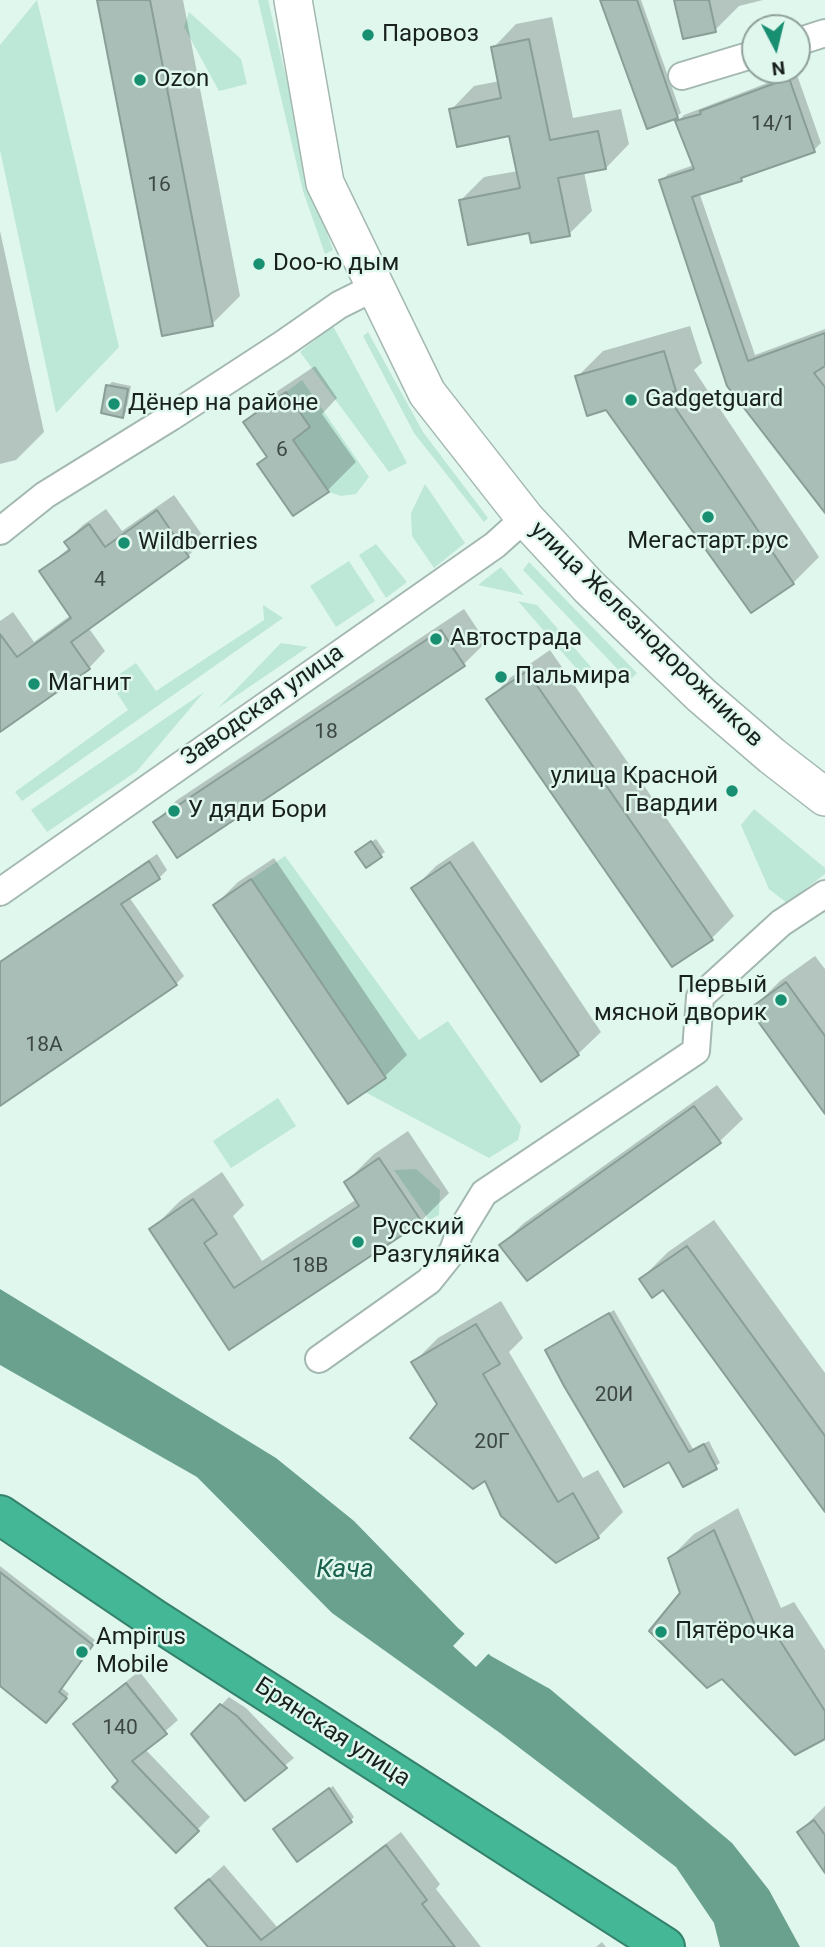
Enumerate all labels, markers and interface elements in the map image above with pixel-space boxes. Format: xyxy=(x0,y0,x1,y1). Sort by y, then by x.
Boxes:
north arrow xyxy=(741,14,811,84)
place label: Паровоз xyxy=(382,21,479,49)
marker: Паровоз xyxy=(360,27,376,43)
text: N xyxy=(770,56,786,81)
place label: Ozon xyxy=(154,66,209,94)
marker: Ozon xyxy=(132,72,148,88)
house number: 14/1 xyxy=(751,112,795,138)
house number: 16 xyxy=(147,173,171,199)
place label: Doo-ю дым xyxy=(273,250,399,278)
marker: Doo-ю дым xyxy=(251,256,267,272)
place label: Gadgetguard xyxy=(645,386,783,414)
place label: Дёнер на районе xyxy=(128,390,318,418)
marker: Gadgetguard xyxy=(623,392,639,408)
marker: Дёнер на районе xyxy=(106,396,122,412)
house number: 6 xyxy=(276,438,288,464)
marker: Мегастарт.рус xyxy=(700,509,716,525)
street label: улица Железнодорожников xyxy=(523,516,769,754)
place label: Мегастарт.рус xyxy=(627,528,789,556)
place label: Wildberries xyxy=(138,529,258,557)
marker: Wildberries xyxy=(116,535,132,551)
house number: 4 xyxy=(94,568,106,594)
place label: Автострада xyxy=(450,625,582,653)
marker: Автострада xyxy=(428,631,444,647)
street label: Заводская улица xyxy=(176,639,350,773)
place label: Пальмира xyxy=(515,663,630,691)
marker: Пальмира xyxy=(493,669,509,685)
place label: Магнит xyxy=(48,670,131,698)
marker: Магнит xyxy=(26,676,42,692)
house number: 18 xyxy=(314,720,338,746)
place label: улица Красной Гвардии xyxy=(551,763,718,819)
marker: улица Красной Гвардии xyxy=(724,783,740,799)
place label: У дяди Бори xyxy=(188,797,327,825)
marker: У дяди Бори xyxy=(166,803,182,819)
place label: Первый мясной дворик xyxy=(594,972,767,1028)
marker: Первый мясной дворик xyxy=(773,992,789,1008)
house number: 18А xyxy=(25,1033,63,1059)
place label: Русский Разгуляйка xyxy=(372,1214,500,1270)
marker: Русский Разгуляйка xyxy=(350,1234,366,1250)
house number: 18В xyxy=(292,1254,328,1280)
house number: 20И xyxy=(595,1383,633,1409)
house number: 20Г xyxy=(474,1430,510,1456)
water label: Кача xyxy=(316,1554,374,1586)
place label: Пятёрочка xyxy=(675,1618,795,1646)
place label: Ampirus Mobile xyxy=(96,1624,186,1680)
marker: Пятёрочка xyxy=(653,1624,669,1640)
marker: Ampirus Mobile xyxy=(74,1644,90,1660)
street label: Брянская улица xyxy=(249,1672,415,1794)
house number: 140 xyxy=(102,1716,138,1742)

